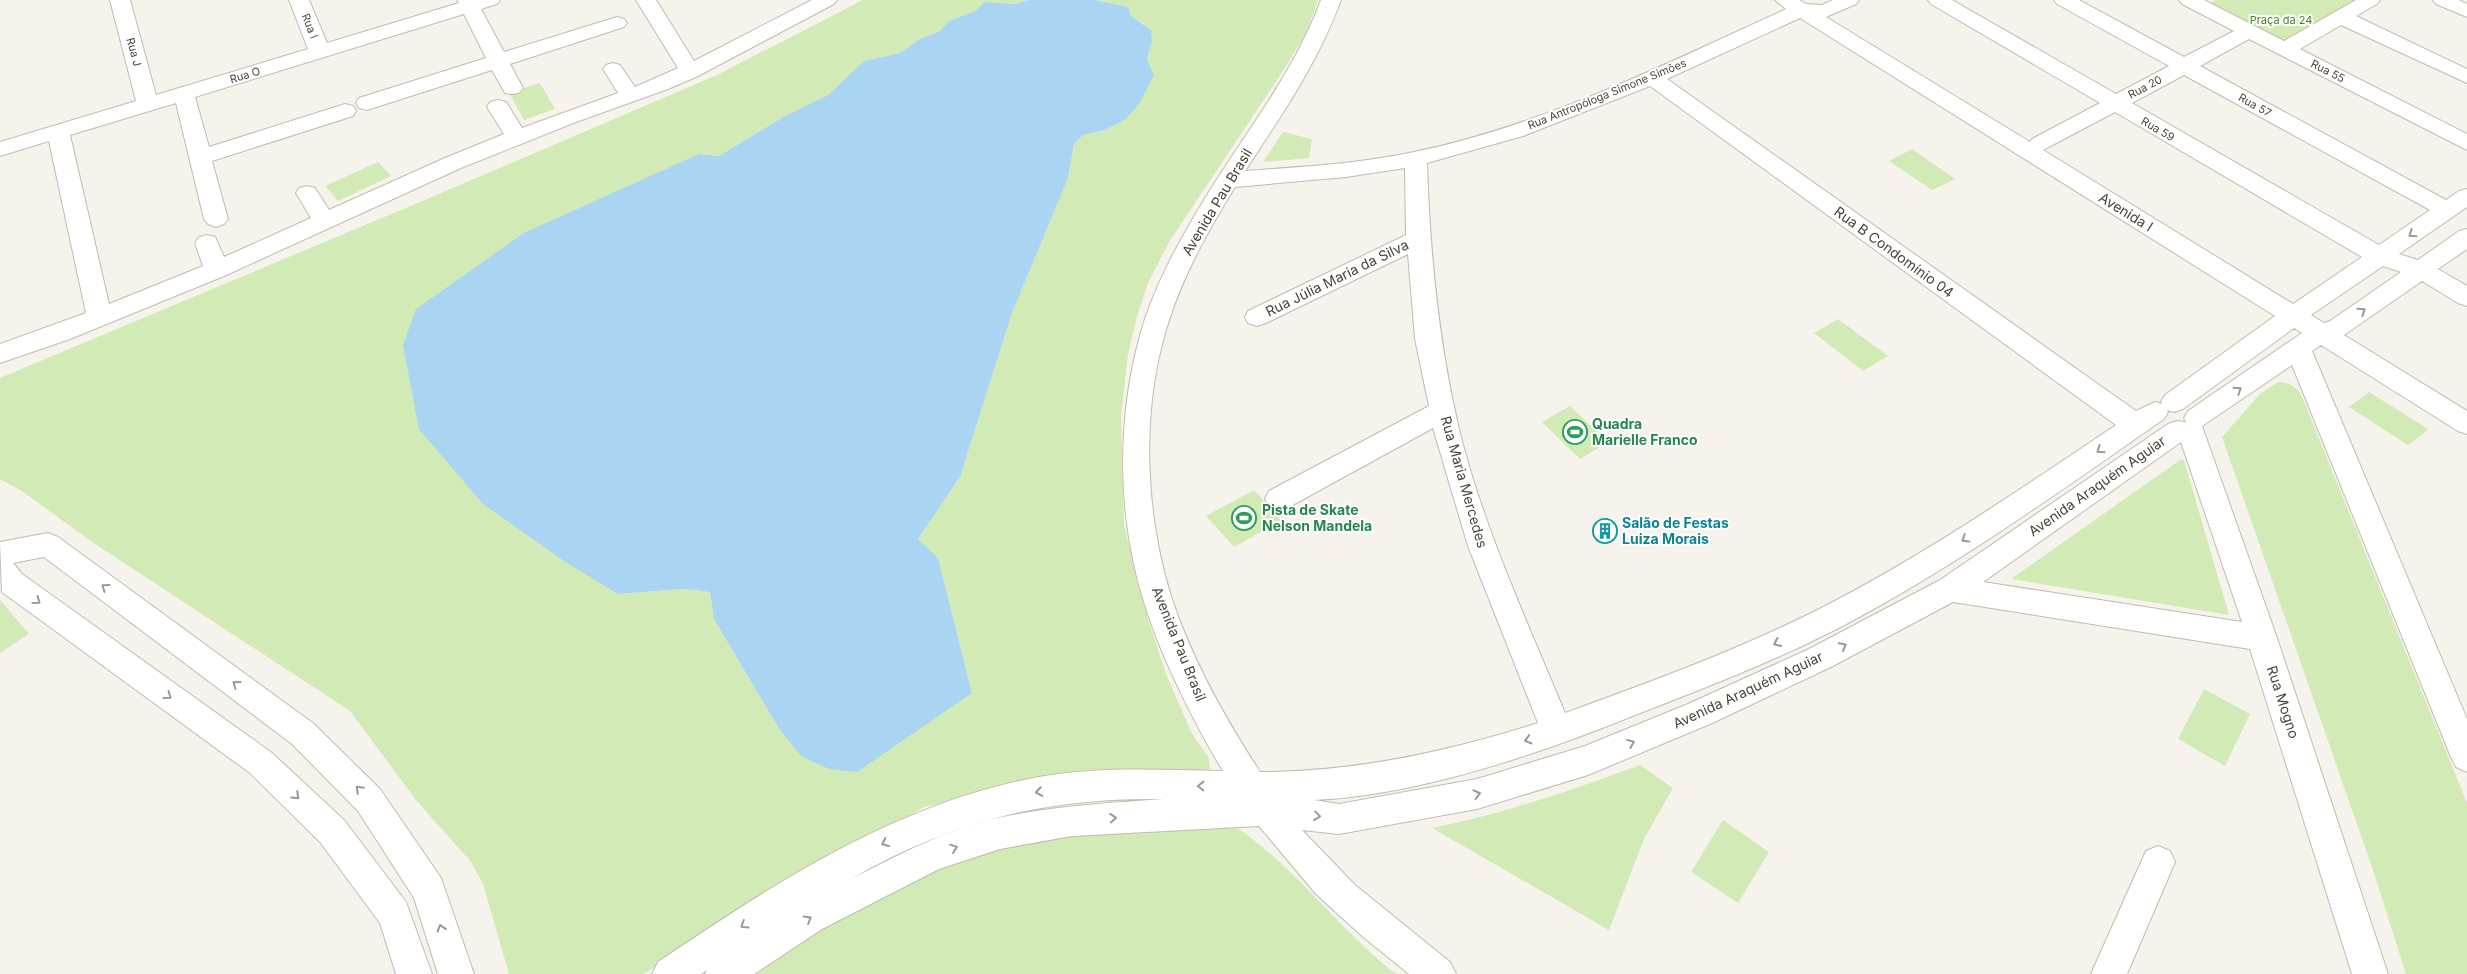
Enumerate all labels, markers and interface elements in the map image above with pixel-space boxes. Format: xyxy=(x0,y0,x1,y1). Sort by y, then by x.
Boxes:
street label: Rua I xyxy=(299,11,321,41)
park label: Praça da 24 xyxy=(2250,13,2312,27)
street label: Rua J xyxy=(123,36,145,68)
street label: Rua Antropóloga Simone Simões xyxy=(1526,56,1689,132)
street label: Rua 55 xyxy=(2309,57,2348,86)
street label: Rua O xyxy=(228,64,262,86)
street label: Rua 20 xyxy=(2126,72,2164,102)
street label: Rua 57 xyxy=(2236,90,2274,120)
street label: Rua 59 xyxy=(2139,114,2177,144)
street label: Avenida Pau Brasil xyxy=(1178,145,1255,258)
street label: Avenida I xyxy=(2096,188,2156,235)
street label: Rua B Condomínio 04 xyxy=(1831,203,1957,301)
one-way arrow xyxy=(2408,228,2418,237)
street label: Rua Júlia Maria da Silva xyxy=(1262,235,1411,320)
one-way arrow xyxy=(2356,308,2366,317)
one-way arrow xyxy=(2232,387,2241,396)
street label: Rua Maria Mercedes xyxy=(1438,414,1491,550)
place label: Quadra Marielle Franco xyxy=(1592,415,1698,448)
sports icon: Quadra Marielle Franco xyxy=(1562,419,1588,445)
street label: Avenida Araquém Aguiar xyxy=(2025,432,2169,539)
one-way arrow xyxy=(2096,443,2105,453)
place label: Pista de Skate Nelson Mandela xyxy=(1262,501,1372,534)
sports icon: Pista de Skate Nelson Mandela xyxy=(1231,505,1257,531)
place label: Salão de Festas Luiza Morais xyxy=(1622,514,1729,547)
building icon: Salão de Festas Luiza Morais xyxy=(1592,518,1618,544)
one-way arrow xyxy=(1961,533,1970,542)
street label: Avenida Pau Brasil xyxy=(1149,584,1210,704)
one-way arrow xyxy=(102,585,111,593)
one-way arrow xyxy=(31,595,40,604)
one-way arrow xyxy=(1773,637,1782,647)
one-way arrow xyxy=(1837,642,1846,652)
street label: Avenida Araquém Aguiar xyxy=(1670,647,1825,732)
street label: Rua Mogno xyxy=(2264,663,2303,740)
one-way arrow xyxy=(232,681,241,690)
one-way arrow xyxy=(162,690,172,699)
one-way arrow xyxy=(1524,735,1532,745)
one-way arrow xyxy=(1626,738,1635,749)
one-way arrow xyxy=(1196,781,1204,791)
one-way arrow xyxy=(356,786,365,795)
one-way arrow xyxy=(1034,787,1043,797)
one-way arrow xyxy=(1473,789,1482,800)
one-way arrow xyxy=(290,790,299,799)
one-way arrow xyxy=(1313,810,1321,821)
one-way arrow xyxy=(1109,813,1117,824)
one-way arrow xyxy=(881,837,890,847)
one-way arrow xyxy=(949,844,958,854)
one-way arrow xyxy=(802,916,811,926)
one-way arrow xyxy=(741,918,750,928)
one-way arrow xyxy=(436,924,446,932)

